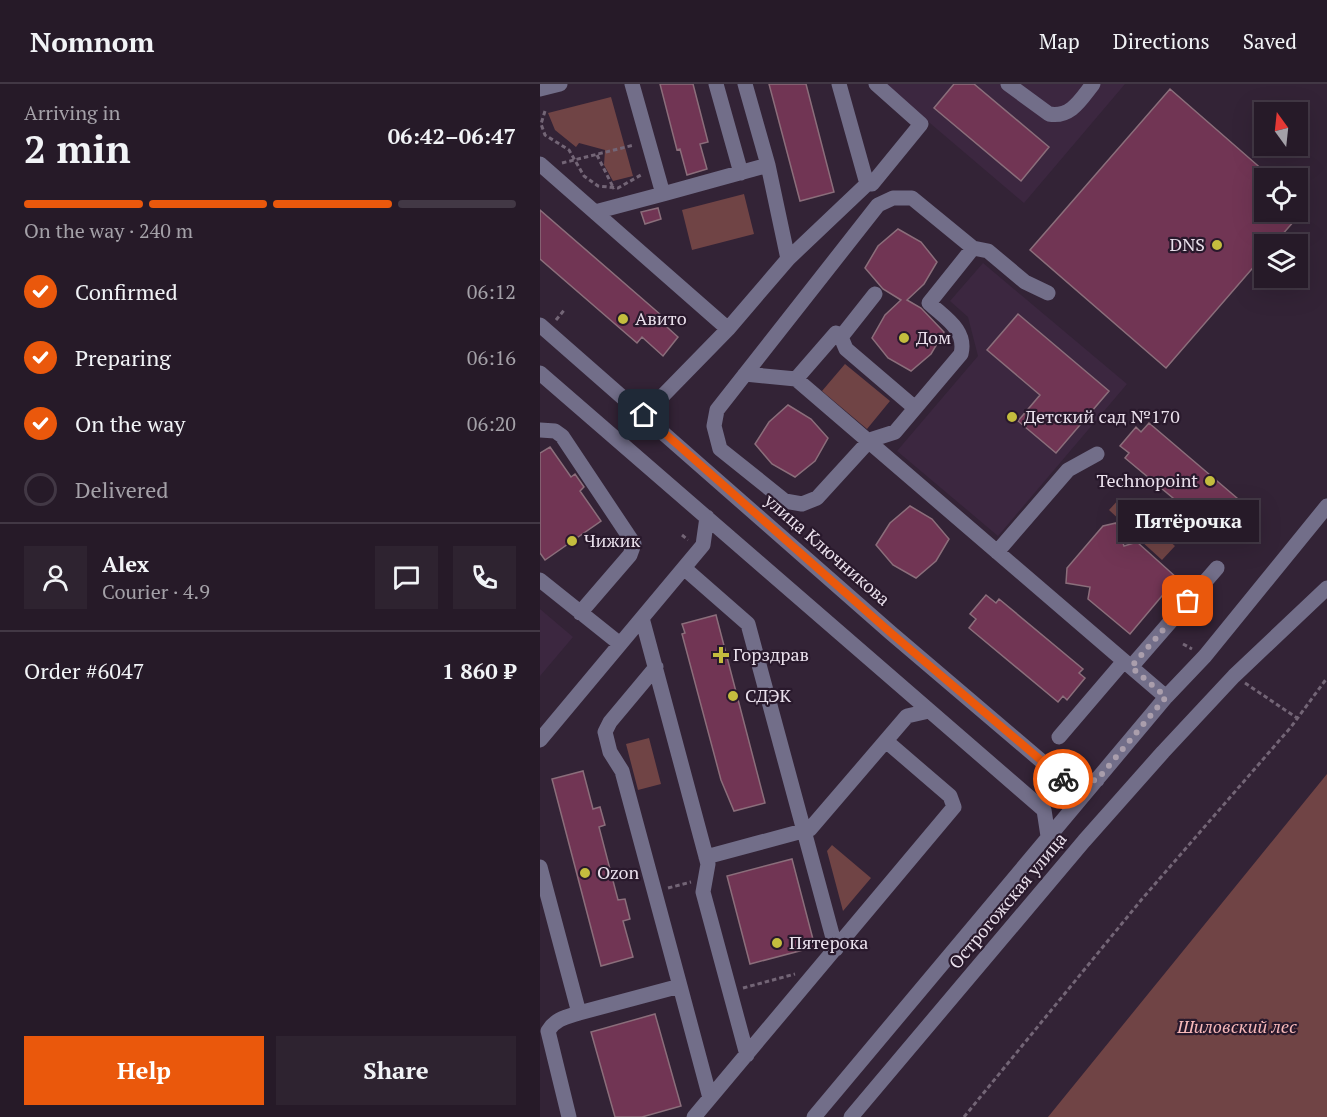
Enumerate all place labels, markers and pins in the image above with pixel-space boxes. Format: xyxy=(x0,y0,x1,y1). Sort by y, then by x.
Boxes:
place label: DNS xyxy=(1169,232,1205,256)
marker: DNS xyxy=(1210,238,1224,252)
place label: Авито xyxy=(635,306,687,330)
marker: Авито xyxy=(616,312,630,326)
place label: Дом xyxy=(916,325,951,349)
marker: Дом xyxy=(897,331,911,345)
pin xyxy=(618,389,669,440)
place label: Детский сад №170 xyxy=(1024,404,1180,428)
marker: Детский сад №170 xyxy=(1005,410,1019,424)
place label: Technopoint xyxy=(1096,468,1198,492)
marker: Technopoint xyxy=(1203,474,1217,488)
callout: Пятёрочка xyxy=(1118,499,1258,541)
place label: Чижик xyxy=(584,528,640,552)
marker: Чижик xyxy=(565,534,579,548)
pin xyxy=(1162,575,1213,626)
place label: Горздрав xyxy=(733,642,809,666)
marker: Горздрав xyxy=(714,648,728,662)
place label: СДЭК xyxy=(745,683,792,707)
marker: СДЭК xyxy=(726,689,740,703)
place label: Ozon xyxy=(597,860,640,884)
marker: Ozon xyxy=(578,866,592,880)
place label: Пятерока xyxy=(789,930,868,954)
marker: Пятерока xyxy=(770,936,784,950)

